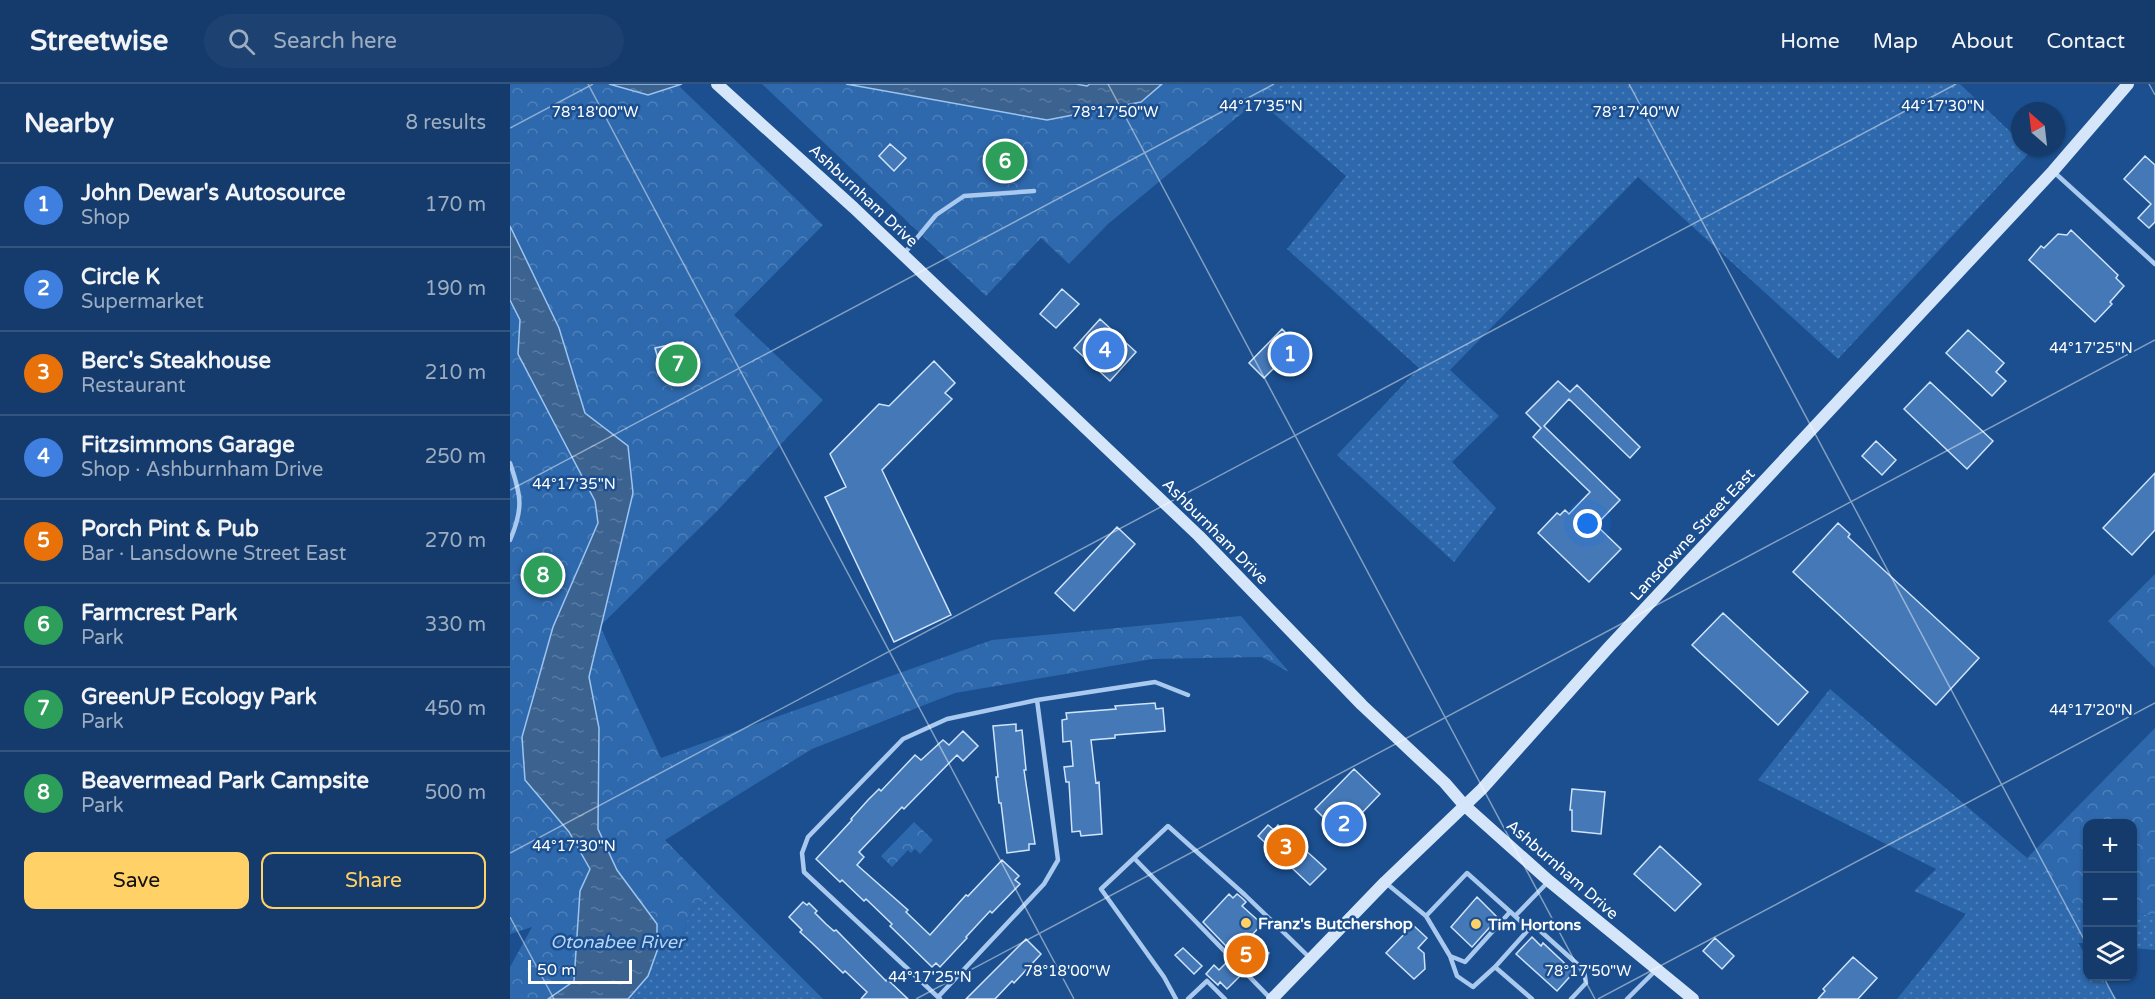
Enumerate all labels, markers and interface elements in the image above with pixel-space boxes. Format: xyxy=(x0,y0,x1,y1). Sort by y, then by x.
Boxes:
search box xyxy=(204,14,624,68)
text: Streetwise xyxy=(30,24,168,58)
icon: search xyxy=(225,25,258,58)
text: Search here xyxy=(273,28,397,54)
text: Home xyxy=(1780,29,1840,54)
text: Map xyxy=(1873,29,1918,54)
text: About xyxy=(1951,29,2013,54)
text: Contact xyxy=(2046,29,2125,54)
text: 44°17'35"N xyxy=(1219,97,1303,115)
text: 44°17'30"N xyxy=(1901,97,1985,115)
north arrow xyxy=(2011,102,2065,156)
text: 78°18'00"W xyxy=(552,103,638,121)
text: 78°17'50"W xyxy=(1072,103,1158,121)
text: 78°17'40"W xyxy=(1593,103,1679,121)
text: Nearby xyxy=(24,108,114,139)
text: 8 results xyxy=(406,111,486,135)
pin: 6 xyxy=(986,138,1024,184)
street label: Ashburnham Drive xyxy=(805,140,922,251)
text: John Dewar's Autosource xyxy=(81,180,346,206)
text: 1 xyxy=(37,193,50,217)
text: 170 m xyxy=(425,193,486,217)
text: Shop xyxy=(81,206,130,230)
text: Circle K xyxy=(81,264,160,290)
text: 2 xyxy=(37,277,50,301)
text: 190 m xyxy=(425,277,486,301)
text: Supermarket xyxy=(81,290,204,314)
pin: 4 xyxy=(1086,328,1124,372)
pin: 1 xyxy=(1270,332,1310,376)
text: 44°17'25"N xyxy=(2049,339,2133,357)
pin: 7 xyxy=(658,342,698,386)
text: Berc's Steakhouse xyxy=(81,348,271,374)
text: 3 xyxy=(37,361,50,385)
text: 210 m xyxy=(425,361,486,385)
text: Restaurant xyxy=(81,374,186,398)
text: Fitzsimmons Garage xyxy=(81,432,295,458)
text: 4 xyxy=(37,445,50,469)
text: 250 m xyxy=(425,445,486,469)
text: Shop · Ashburnham Drive xyxy=(81,458,323,482)
street label: Lansdowne Street East xyxy=(1626,464,1759,605)
street label: Ashburnham Drive xyxy=(1158,474,1273,589)
text: 44°17'35"N xyxy=(532,475,616,493)
your location xyxy=(1573,509,1602,538)
text: Porch Pint & Pub xyxy=(81,516,259,542)
text: 5 xyxy=(37,529,50,553)
text: 270 m xyxy=(425,529,486,553)
text: Bar · Lansdowne Street East xyxy=(81,542,346,566)
pin: 8 xyxy=(524,552,562,598)
text: Farmcrest Park xyxy=(81,600,238,626)
text: 6 xyxy=(37,613,50,637)
text: 330 m xyxy=(425,613,486,637)
text: Park xyxy=(81,626,124,650)
text: GreenUP Ecology Park xyxy=(81,684,317,710)
text: 7 xyxy=(37,697,50,721)
text: 450 m xyxy=(425,697,486,721)
text: 44°17'20"N xyxy=(2049,701,2133,719)
text: Park xyxy=(81,710,124,734)
text: Beavermead Park Campsite xyxy=(81,768,369,794)
text: 8 xyxy=(37,781,50,805)
text: 500 m xyxy=(425,781,486,805)
text: Park xyxy=(81,794,124,818)
pin: 2 xyxy=(1324,802,1364,846)
street label: Ashburnham Drive xyxy=(1502,816,1623,924)
map controls xyxy=(2083,819,2137,981)
button: + xyxy=(2083,819,2137,873)
pin: 3 xyxy=(1266,824,1306,870)
text: 44°17'30"N xyxy=(532,837,616,855)
button: Save xyxy=(24,852,249,909)
button: Share xyxy=(261,852,486,909)
button: − xyxy=(2083,873,2137,927)
place label: Franz's Butchershop xyxy=(1258,914,1413,934)
place label: Tim Hortons xyxy=(1487,915,1582,935)
marker: Franz's Butchershop xyxy=(1239,916,1253,930)
marker: Tim Hortons xyxy=(1469,917,1483,931)
button: layers xyxy=(2083,927,2137,981)
water label: Otonabee River xyxy=(550,931,686,953)
pin: 5 xyxy=(1226,932,1266,978)
scale bar xyxy=(528,957,632,984)
text: 50 m xyxy=(537,960,576,980)
text: 78°18'00"W xyxy=(1024,962,1110,980)
text: 78°17'50"W xyxy=(1545,962,1631,980)
text: 44°17'25"N xyxy=(888,968,972,986)

